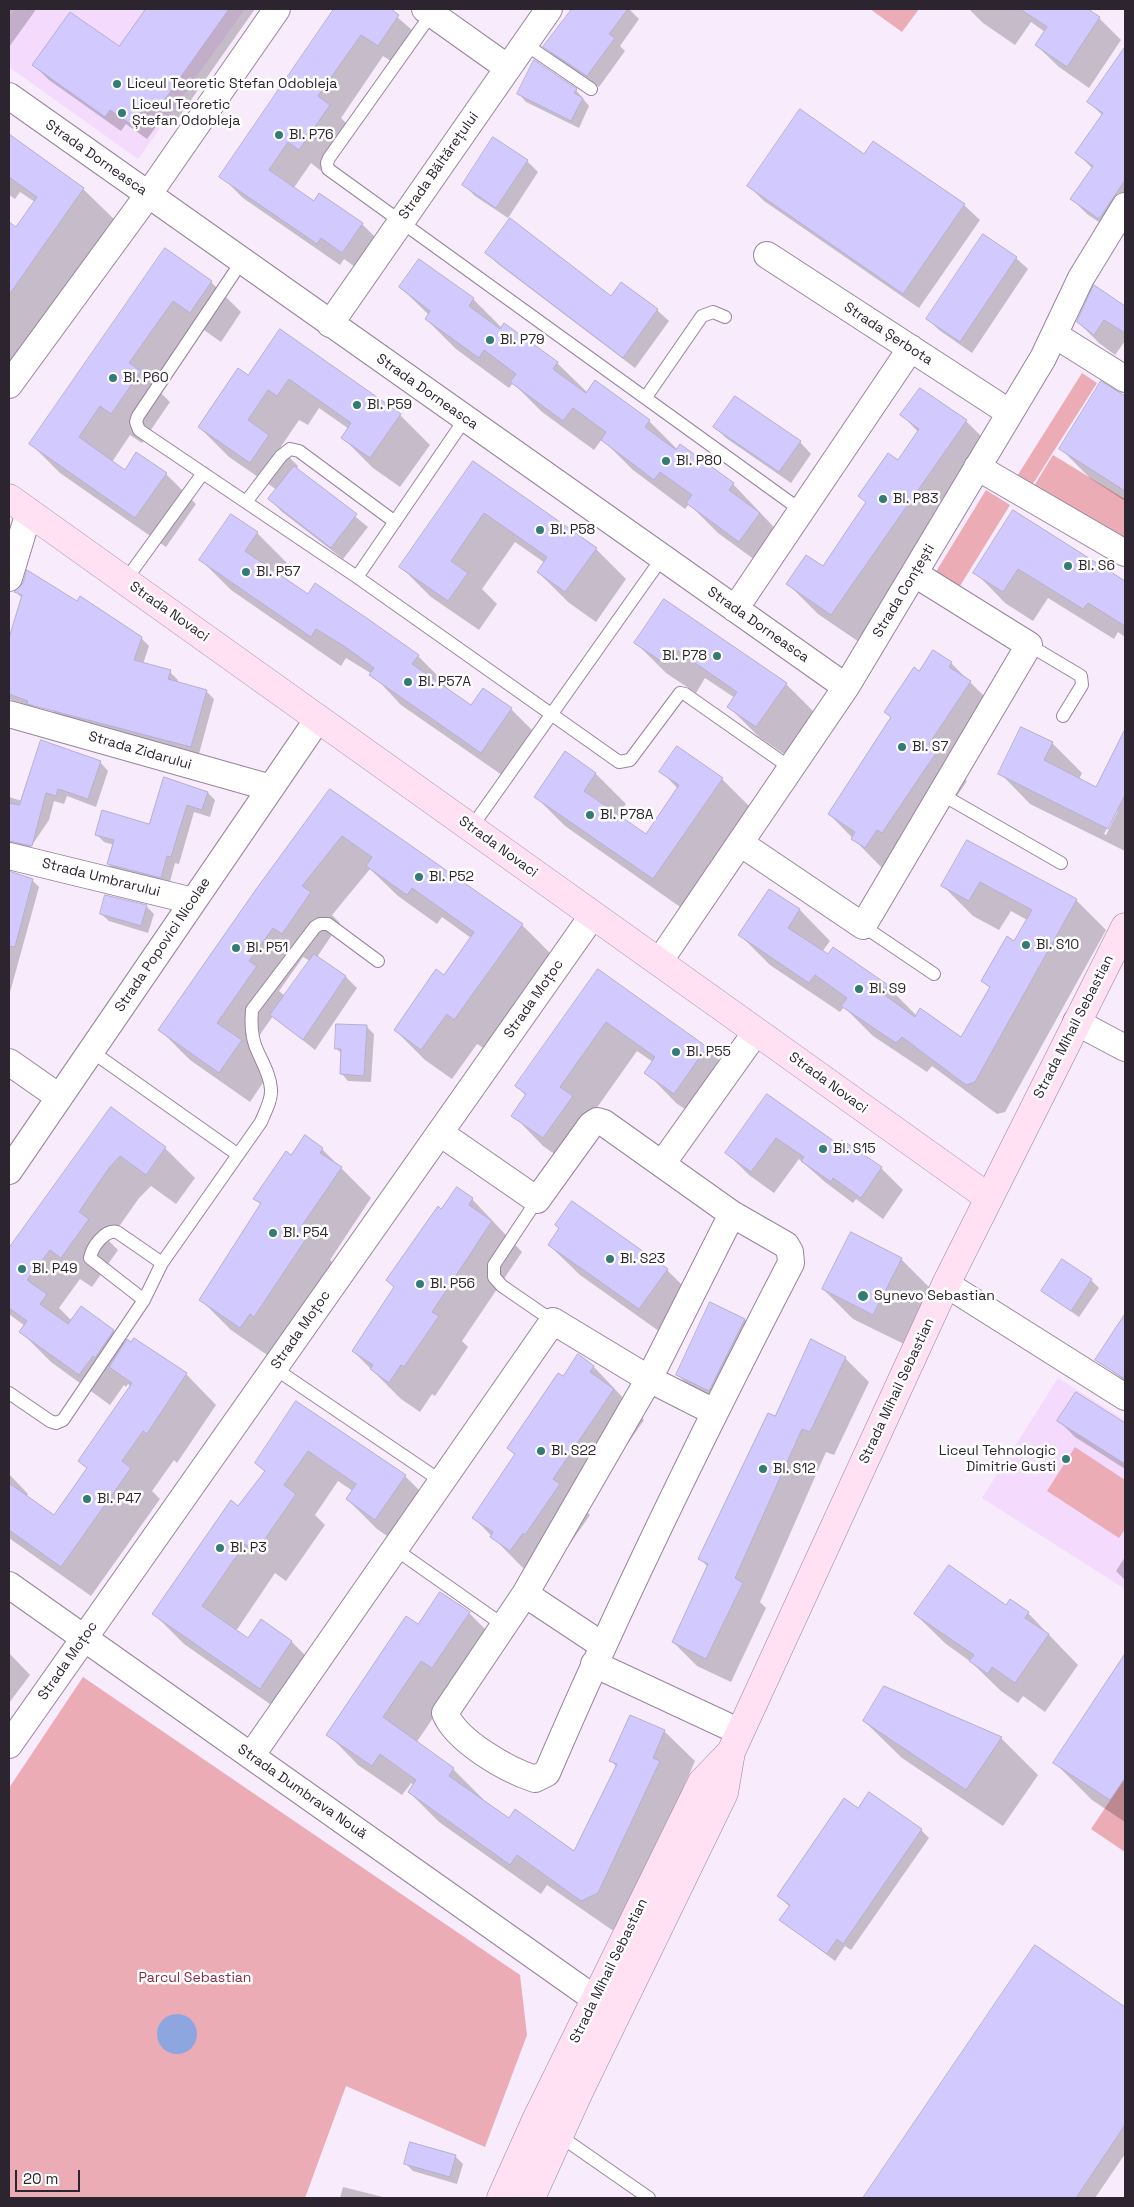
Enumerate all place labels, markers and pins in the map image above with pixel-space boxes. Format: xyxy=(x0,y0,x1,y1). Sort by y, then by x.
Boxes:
place label: Liceul Teoretic Stefan Odobleja xyxy=(127,76,337,92)
marker: Liceul Teoretic Stefan Odobleja xyxy=(111,78,123,90)
place label: Liceul Teoretic Ștefan Odobleja xyxy=(132,97,240,130)
marker: Liceul Teoretic Ștefan Odobleja xyxy=(116,107,128,119)
place label: Bl. P76 xyxy=(289,127,334,143)
marker: Bl. P76 xyxy=(273,129,285,141)
place label: Bl. P79 xyxy=(500,332,545,348)
marker: Bl. P79 xyxy=(484,334,496,346)
place label: Bl. P60 xyxy=(123,370,169,386)
marker: Bl. P60 xyxy=(107,372,119,384)
place label: Bl. P59 xyxy=(367,397,412,413)
marker: Bl. P59 xyxy=(351,399,363,411)
place label: Bl. P80 xyxy=(676,453,722,469)
marker: Bl. P80 xyxy=(660,455,672,467)
place label: Bl. P83 xyxy=(893,491,938,507)
marker: Bl. P83 xyxy=(877,493,889,505)
place label: Bl. P58 xyxy=(550,522,595,538)
marker: Bl. P58 xyxy=(534,524,546,536)
place label: Bl. S6 xyxy=(1078,558,1115,574)
marker: Bl. S6 xyxy=(1062,560,1074,572)
place label: Bl. P57 xyxy=(256,564,300,580)
marker: Bl. P57 xyxy=(240,566,252,578)
place label: Bl. P78 xyxy=(662,648,707,664)
marker: Bl. P78 xyxy=(711,650,723,662)
place label: Bl. P57A xyxy=(418,674,471,690)
marker: Bl. P57A xyxy=(402,676,414,688)
place label: Bl. S7 xyxy=(912,739,948,755)
marker: Bl. S7 xyxy=(896,741,908,753)
place label: Bl. P78A xyxy=(600,807,654,823)
marker: Bl. P78A xyxy=(584,809,596,821)
place label: Bl. P52 xyxy=(429,869,474,885)
marker: Bl. P52 xyxy=(413,871,425,883)
place label: Bl. S10 xyxy=(1036,937,1079,953)
marker: Bl. S10 xyxy=(1020,939,1032,951)
place label: Bl. P51 xyxy=(246,940,288,956)
marker: Bl. P51 xyxy=(230,942,242,954)
place label: Bl. S9 xyxy=(869,981,906,997)
marker: Bl. S9 xyxy=(853,983,865,995)
place label: Bl. P55 xyxy=(686,1044,731,1060)
marker: Bl. P55 xyxy=(670,1046,682,1058)
place label: Bl. S15 xyxy=(833,1141,876,1157)
marker: Bl. S15 xyxy=(817,1143,829,1155)
place label: Bl. P54 xyxy=(283,1225,328,1241)
marker: Bl. P54 xyxy=(267,1227,279,1239)
place label: Bl. S23 xyxy=(620,1251,665,1267)
marker: Bl. S23 xyxy=(604,1253,616,1265)
place label: Bl. P49 xyxy=(32,1261,78,1277)
marker: Bl. P49 xyxy=(16,1263,28,1275)
place label: Bl. P56 xyxy=(430,1276,475,1292)
marker: Bl. P56 xyxy=(414,1278,426,1290)
place label: Synevo Sebastian xyxy=(874,1288,995,1304)
marker: Synevo Sebastian xyxy=(856,1289,870,1303)
place label: Bl. S22 xyxy=(551,1443,596,1459)
place label: Liceul Tehnologic Dimitrie Gusti xyxy=(939,1443,1056,1475)
marker: Bl. S22 xyxy=(535,1445,547,1457)
marker: Liceul Tehnologic Dimitrie Gusti xyxy=(1060,1453,1072,1465)
place label: Bl. S12 xyxy=(773,1461,816,1477)
marker: Bl. S12 xyxy=(757,1463,769,1475)
place label: Bl. P47 xyxy=(97,1491,141,1507)
marker: Bl. P47 xyxy=(81,1493,93,1505)
place label: Bl. P3 xyxy=(230,1540,267,1556)
marker: Bl. P3 xyxy=(214,1542,226,1554)

